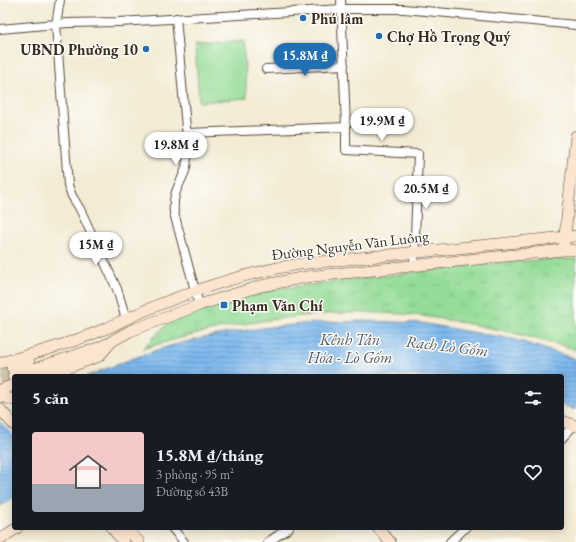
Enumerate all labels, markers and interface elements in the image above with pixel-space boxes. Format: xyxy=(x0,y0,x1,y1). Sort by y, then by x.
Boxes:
place label: Phú lâm xyxy=(311,9,363,28)
marker: Phú lâm xyxy=(298,13,308,23)
place label: Chợ Hồ Trọng Quý xyxy=(387,27,511,46)
marker: Chợ Hồ Trọng Quý xyxy=(374,31,384,41)
place label: UBND Phường 10 xyxy=(20,40,138,59)
pin: 15.8M ₫ xyxy=(268,43,342,77)
marker: UBND Phường 10 xyxy=(141,44,151,54)
text: 15.8M ₫ xyxy=(282,47,328,64)
pin: 19.9M ₫ xyxy=(345,108,419,142)
text: 19.9M ₫ xyxy=(359,112,405,129)
pin: 19.8M ₫ xyxy=(139,132,213,166)
text: 19.8M ₫ xyxy=(153,136,199,153)
pin: 20.5M ₫ xyxy=(389,176,463,210)
text: 20.5M ₫ xyxy=(403,180,449,197)
street label: Đường Nguyễn Văn Luông xyxy=(270,226,430,264)
pin: 15M ₫ xyxy=(68,232,124,266)
text: 15M ₫ xyxy=(78,236,114,253)
place label: Phạm Văn Chí xyxy=(232,296,323,315)
marker: Phạm Văn Chí xyxy=(219,300,229,310)
water label: Kênh Tân Hóa - Lò Gốm xyxy=(307,329,392,368)
water label: Rạch Lò Gốm xyxy=(405,331,489,361)
text: 5 căn xyxy=(32,387,69,409)
icon: filters xyxy=(522,387,544,409)
text: 15.8M ₫/tháng xyxy=(156,444,263,466)
icon: home xyxy=(64,448,112,496)
icon: heart xyxy=(522,461,544,483)
text: 3 phòng · 95 m² xyxy=(156,466,234,483)
text: Đường số 43B xyxy=(156,483,228,500)

